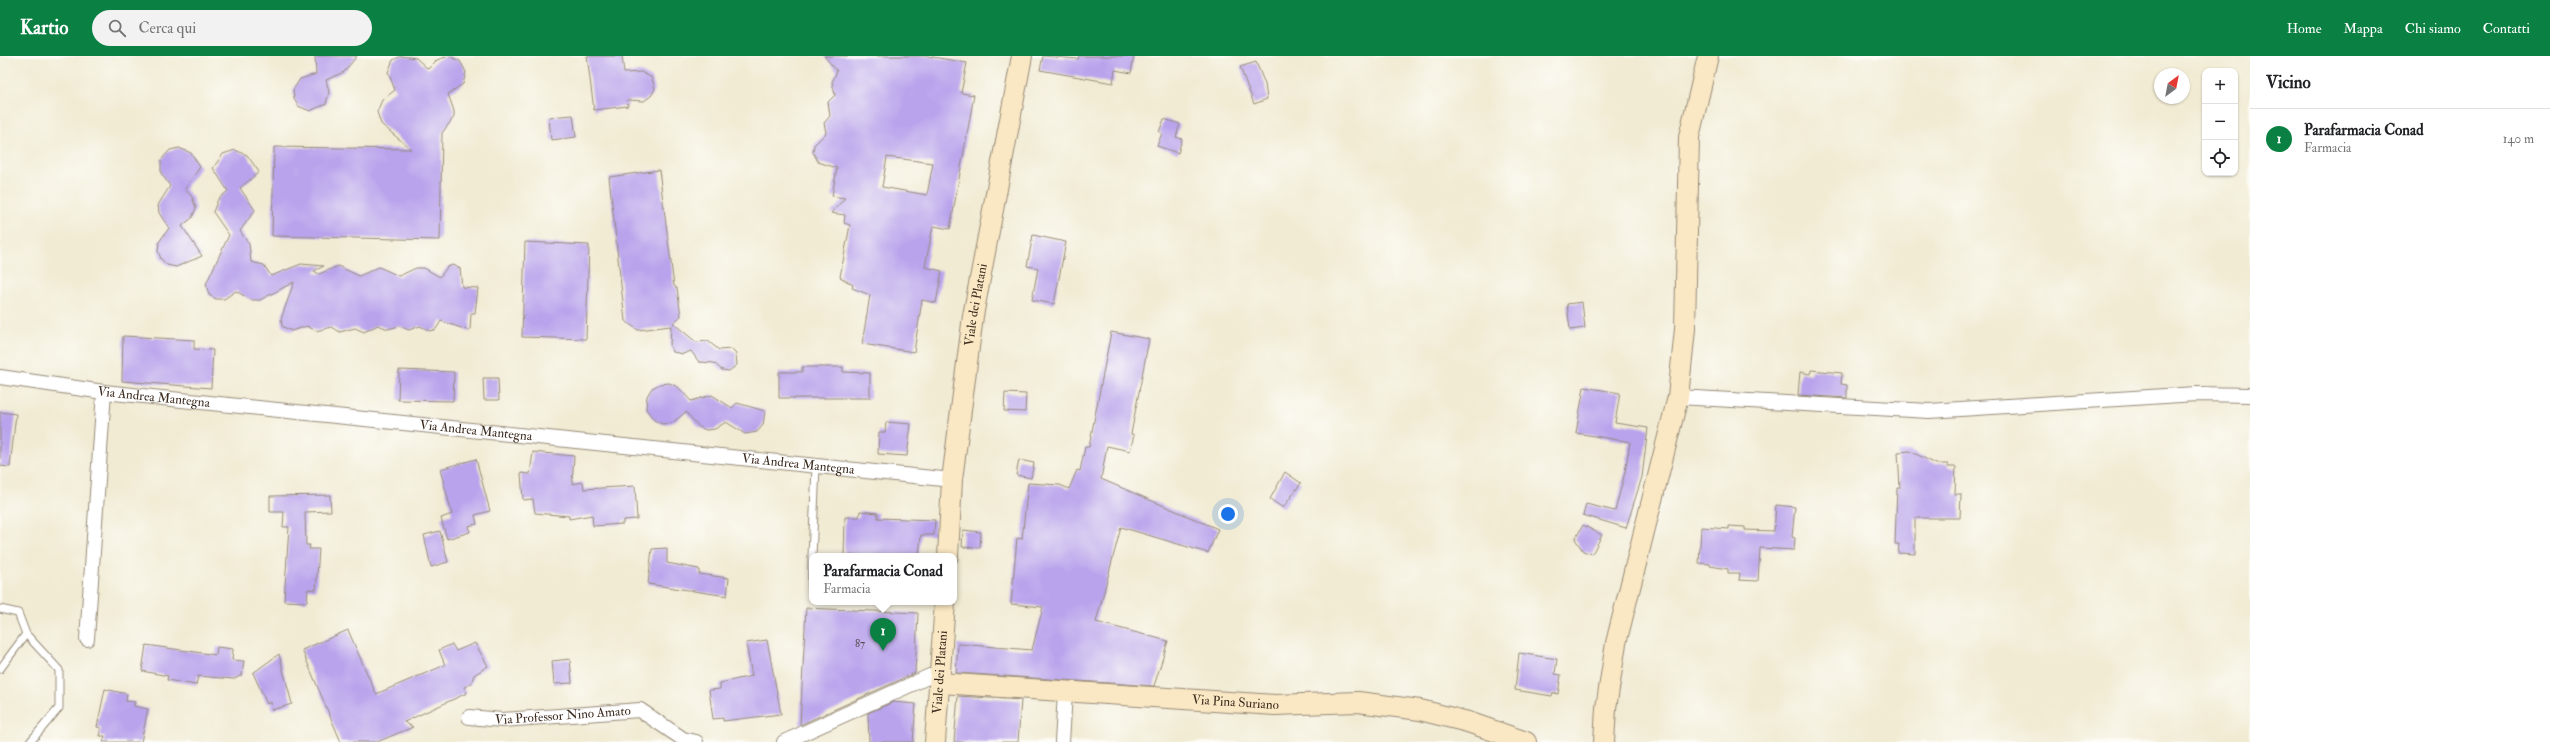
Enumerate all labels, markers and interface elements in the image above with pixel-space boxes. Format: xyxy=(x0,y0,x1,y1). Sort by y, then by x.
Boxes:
search box xyxy=(92,10,372,46)
text: Kartio xyxy=(20,16,68,40)
icon: search xyxy=(106,17,128,39)
text: Cerca qui xyxy=(138,19,196,38)
text: Home xyxy=(2287,20,2322,37)
text: Mappa xyxy=(2344,20,2383,37)
text: Chi siamo xyxy=(2405,20,2461,37)
text: Contatti xyxy=(2483,20,2530,37)
north arrow xyxy=(2154,68,2190,104)
map controls xyxy=(2202,68,2238,176)
button: + xyxy=(2202,68,2238,104)
text: Vicino xyxy=(2266,72,2311,93)
button: − xyxy=(2202,104,2238,140)
text: Parafarmacia Conad xyxy=(2304,121,2424,140)
text: 1 xyxy=(2277,131,2281,147)
text: 140 m xyxy=(2503,131,2534,147)
button: locate xyxy=(2202,140,2238,176)
text: Farmacia xyxy=(2304,140,2351,156)
street label: Viale dei Platani xyxy=(961,262,991,347)
street label: Via Andrea Mantegna xyxy=(96,383,211,411)
street label: Via Andrea Mantegna xyxy=(419,417,534,444)
street label: Via Andrea Mantegna xyxy=(741,450,856,478)
your location xyxy=(1218,504,1238,524)
popup xyxy=(809,553,957,605)
text: Parafarmacia Conad xyxy=(823,562,943,581)
text: Farmacia xyxy=(823,581,871,597)
pin: 1 xyxy=(870,618,896,651)
street label: Viale dei Platani xyxy=(929,629,951,714)
house number: 87 xyxy=(855,637,865,650)
street label: Via Pina Suriano xyxy=(1191,692,1279,713)
street label: Via Professor Nino Amato xyxy=(494,703,631,728)

